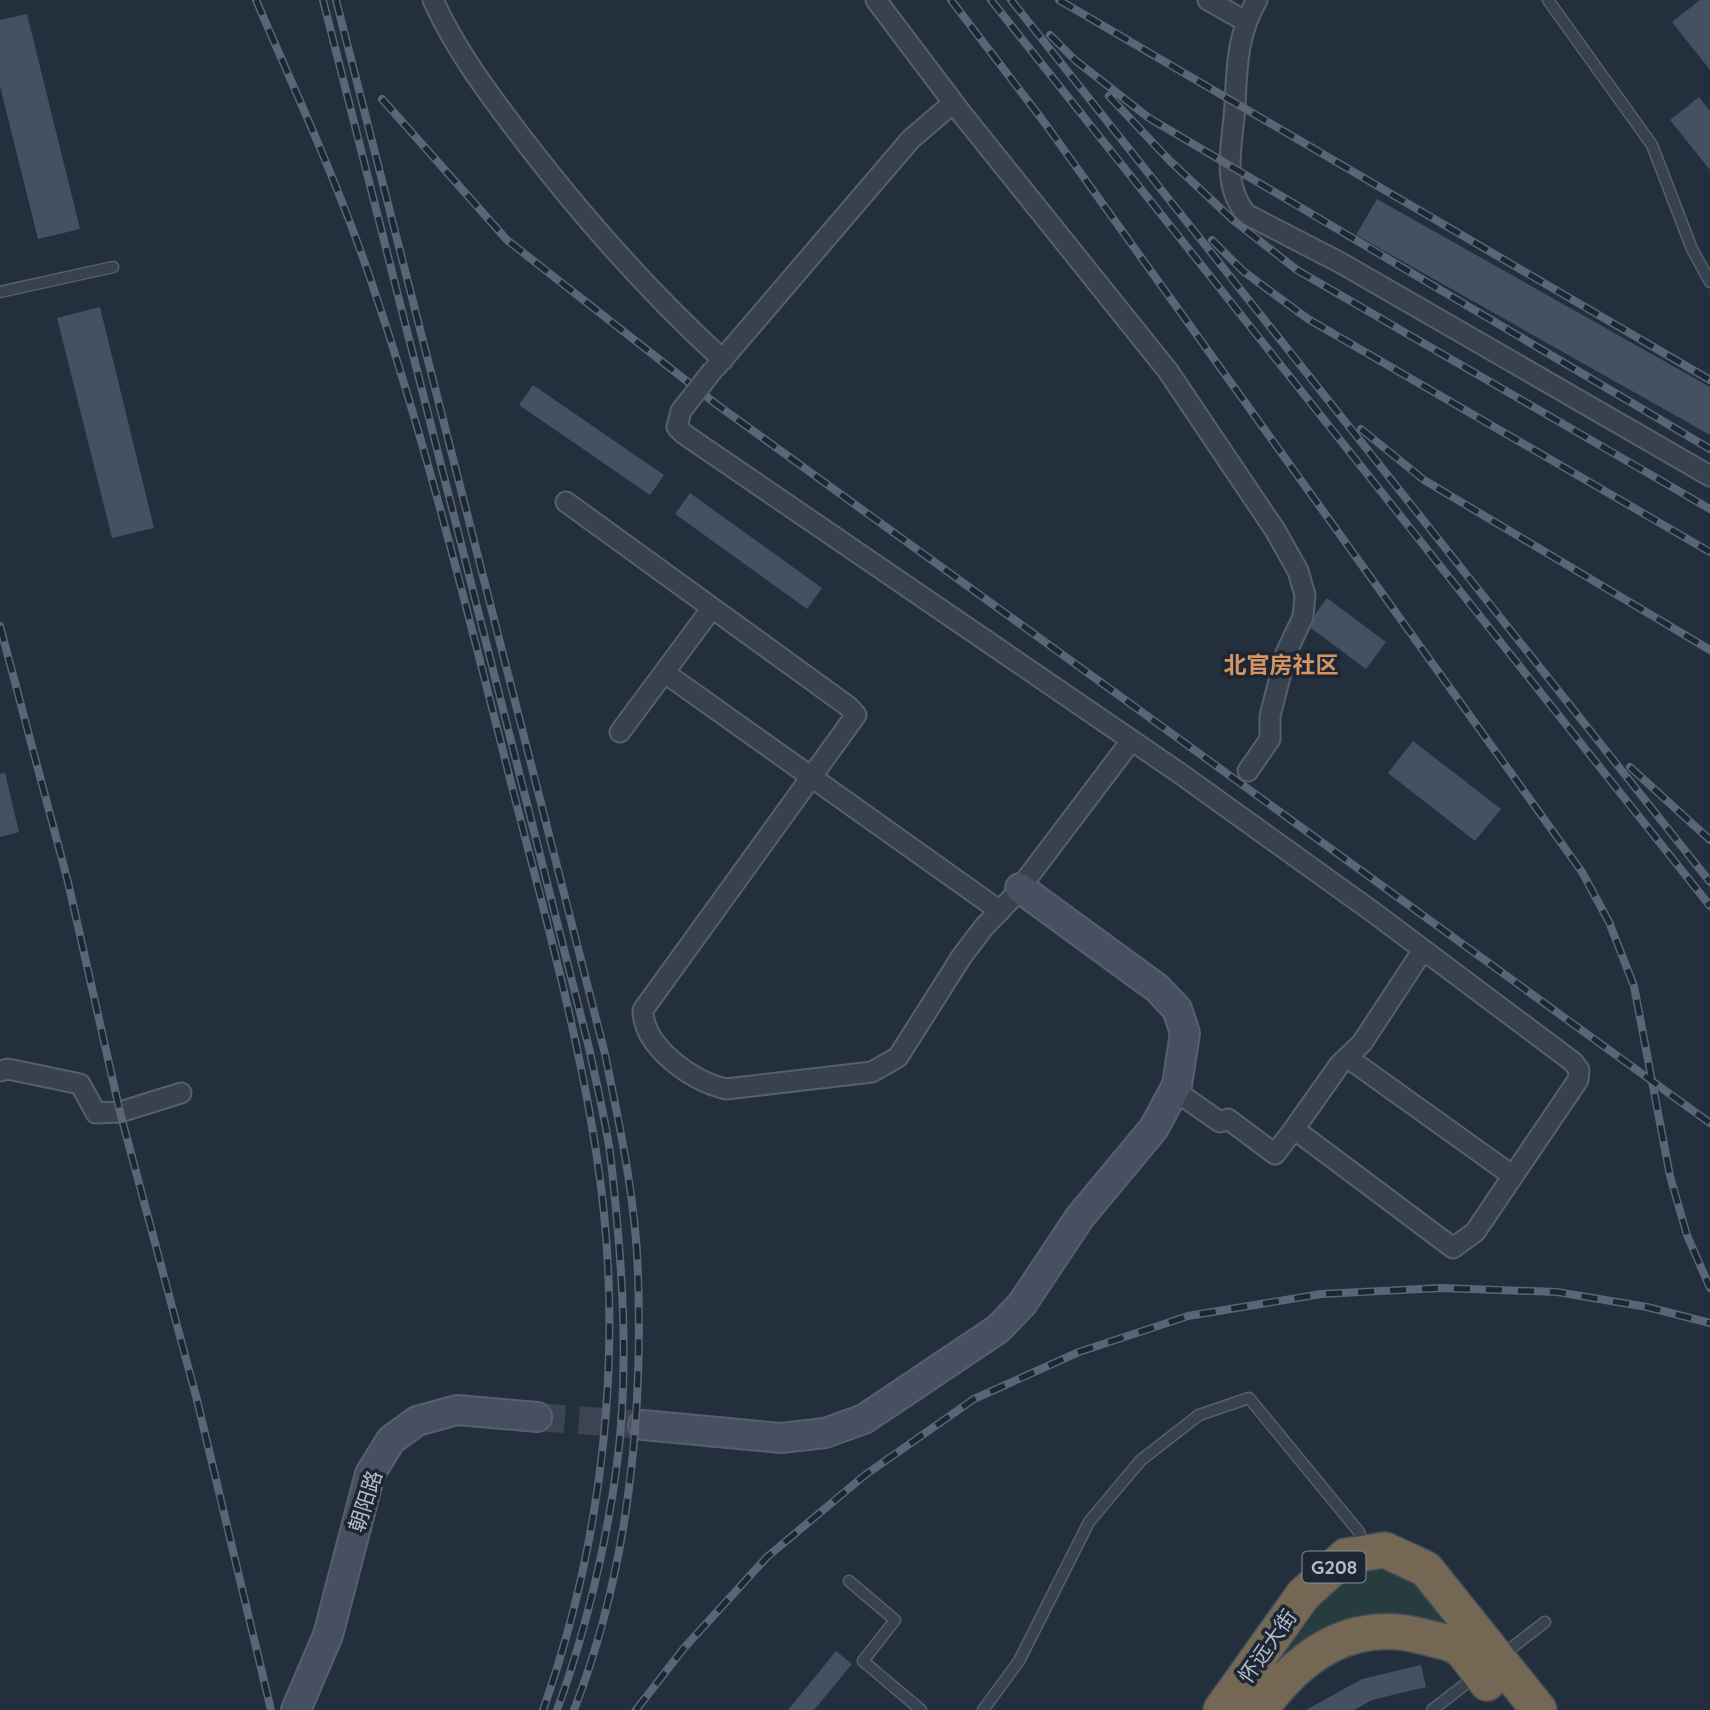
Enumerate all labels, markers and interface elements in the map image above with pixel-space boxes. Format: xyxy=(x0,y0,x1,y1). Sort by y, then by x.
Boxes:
district label: 北官房社区 xyxy=(1224,650,1339,679)
street label: 朝阳路 xyxy=(343,1467,387,1535)
road number: G208 xyxy=(1302,1552,1366,1582)
street label: 怀远大街 xyxy=(1232,1604,1302,1688)

